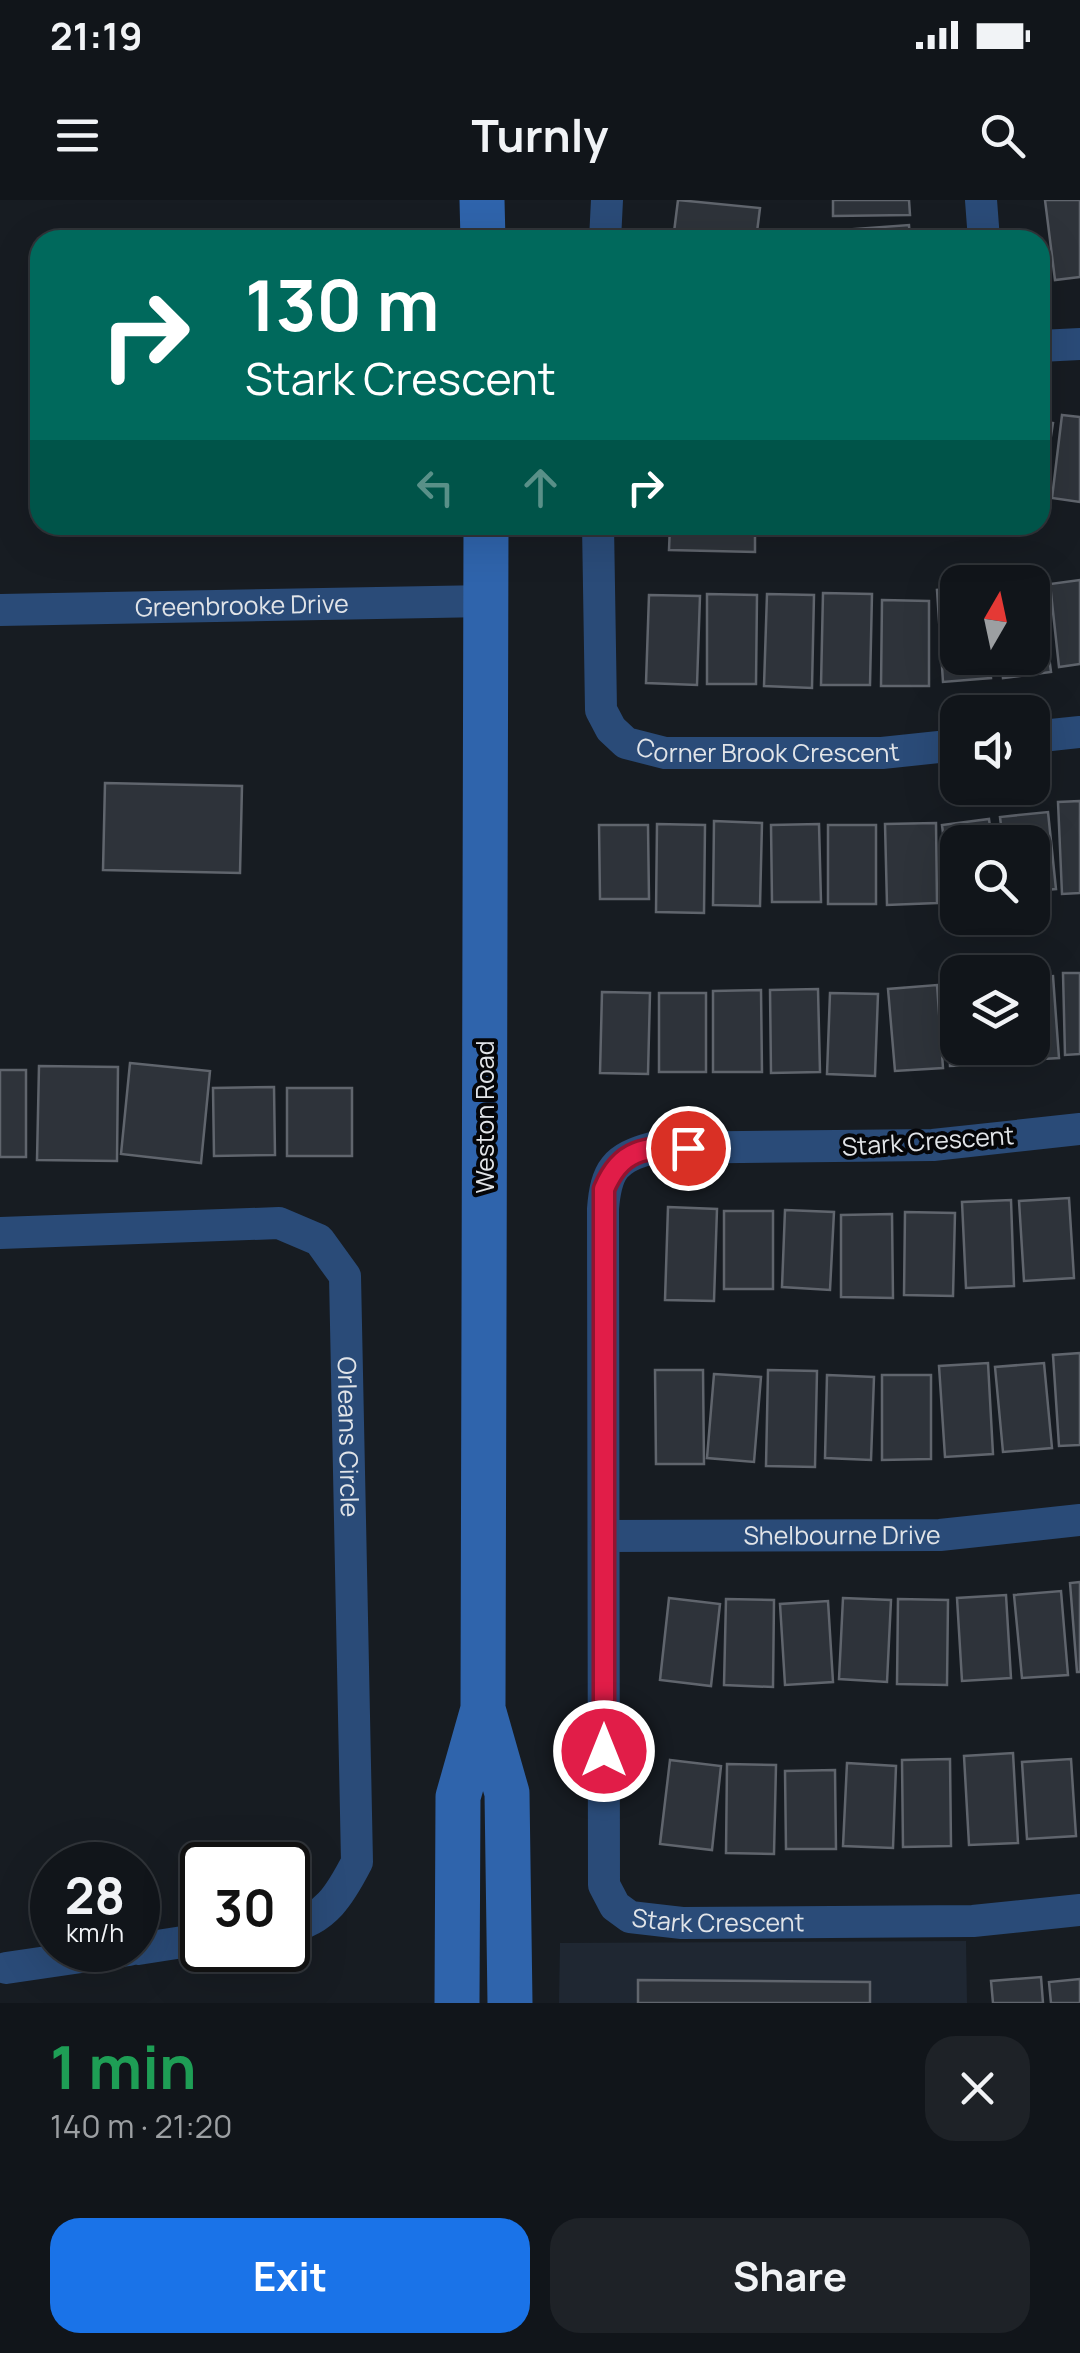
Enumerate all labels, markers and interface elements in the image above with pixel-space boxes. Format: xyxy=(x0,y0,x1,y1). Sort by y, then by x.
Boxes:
text: 21:19 xyxy=(50,9,143,61)
text: Turnly xyxy=(471,104,609,166)
icon: menu xyxy=(50,108,105,163)
icon: search xyxy=(975,108,1030,163)
text: 130 m xyxy=(245,256,439,352)
icon: right xyxy=(80,270,210,400)
text: Stark Crescent xyxy=(245,347,556,409)
icon: left xyxy=(408,460,463,515)
icon: ahead xyxy=(513,460,568,515)
icon: right xyxy=(618,460,673,515)
north arrow xyxy=(940,565,1050,675)
map controls xyxy=(940,565,1050,1065)
street label: Greenbrooke Drive xyxy=(135,586,349,624)
button: sound xyxy=(940,695,1050,805)
street label: Corner Brook Crescent xyxy=(633,728,901,770)
button: search xyxy=(940,825,1050,935)
button: layers xyxy=(940,955,1050,1065)
street label: Weston Road xyxy=(467,1040,502,1194)
pin xyxy=(646,1106,731,1191)
street label: Stark Crescent xyxy=(841,1117,1015,1164)
icon: arrive xyxy=(661,1121,716,1176)
street label: Orleans Circle xyxy=(330,1356,368,1518)
street label: Shelbourne Drive xyxy=(743,1517,941,1553)
position arrow xyxy=(552,1699,656,1803)
speed limit sign: 30 xyxy=(180,1842,310,1972)
text: 28 xyxy=(65,1861,125,1929)
street label: Stark Crescent xyxy=(630,1899,805,1940)
text: km/h xyxy=(66,1915,124,1950)
text: 1 min xyxy=(50,2025,197,2107)
button: close xyxy=(925,2036,1030,2141)
text: 140 m · 21:20 xyxy=(50,2104,233,2148)
button: Exit xyxy=(50,2218,530,2333)
button: Share xyxy=(550,2218,1030,2333)

